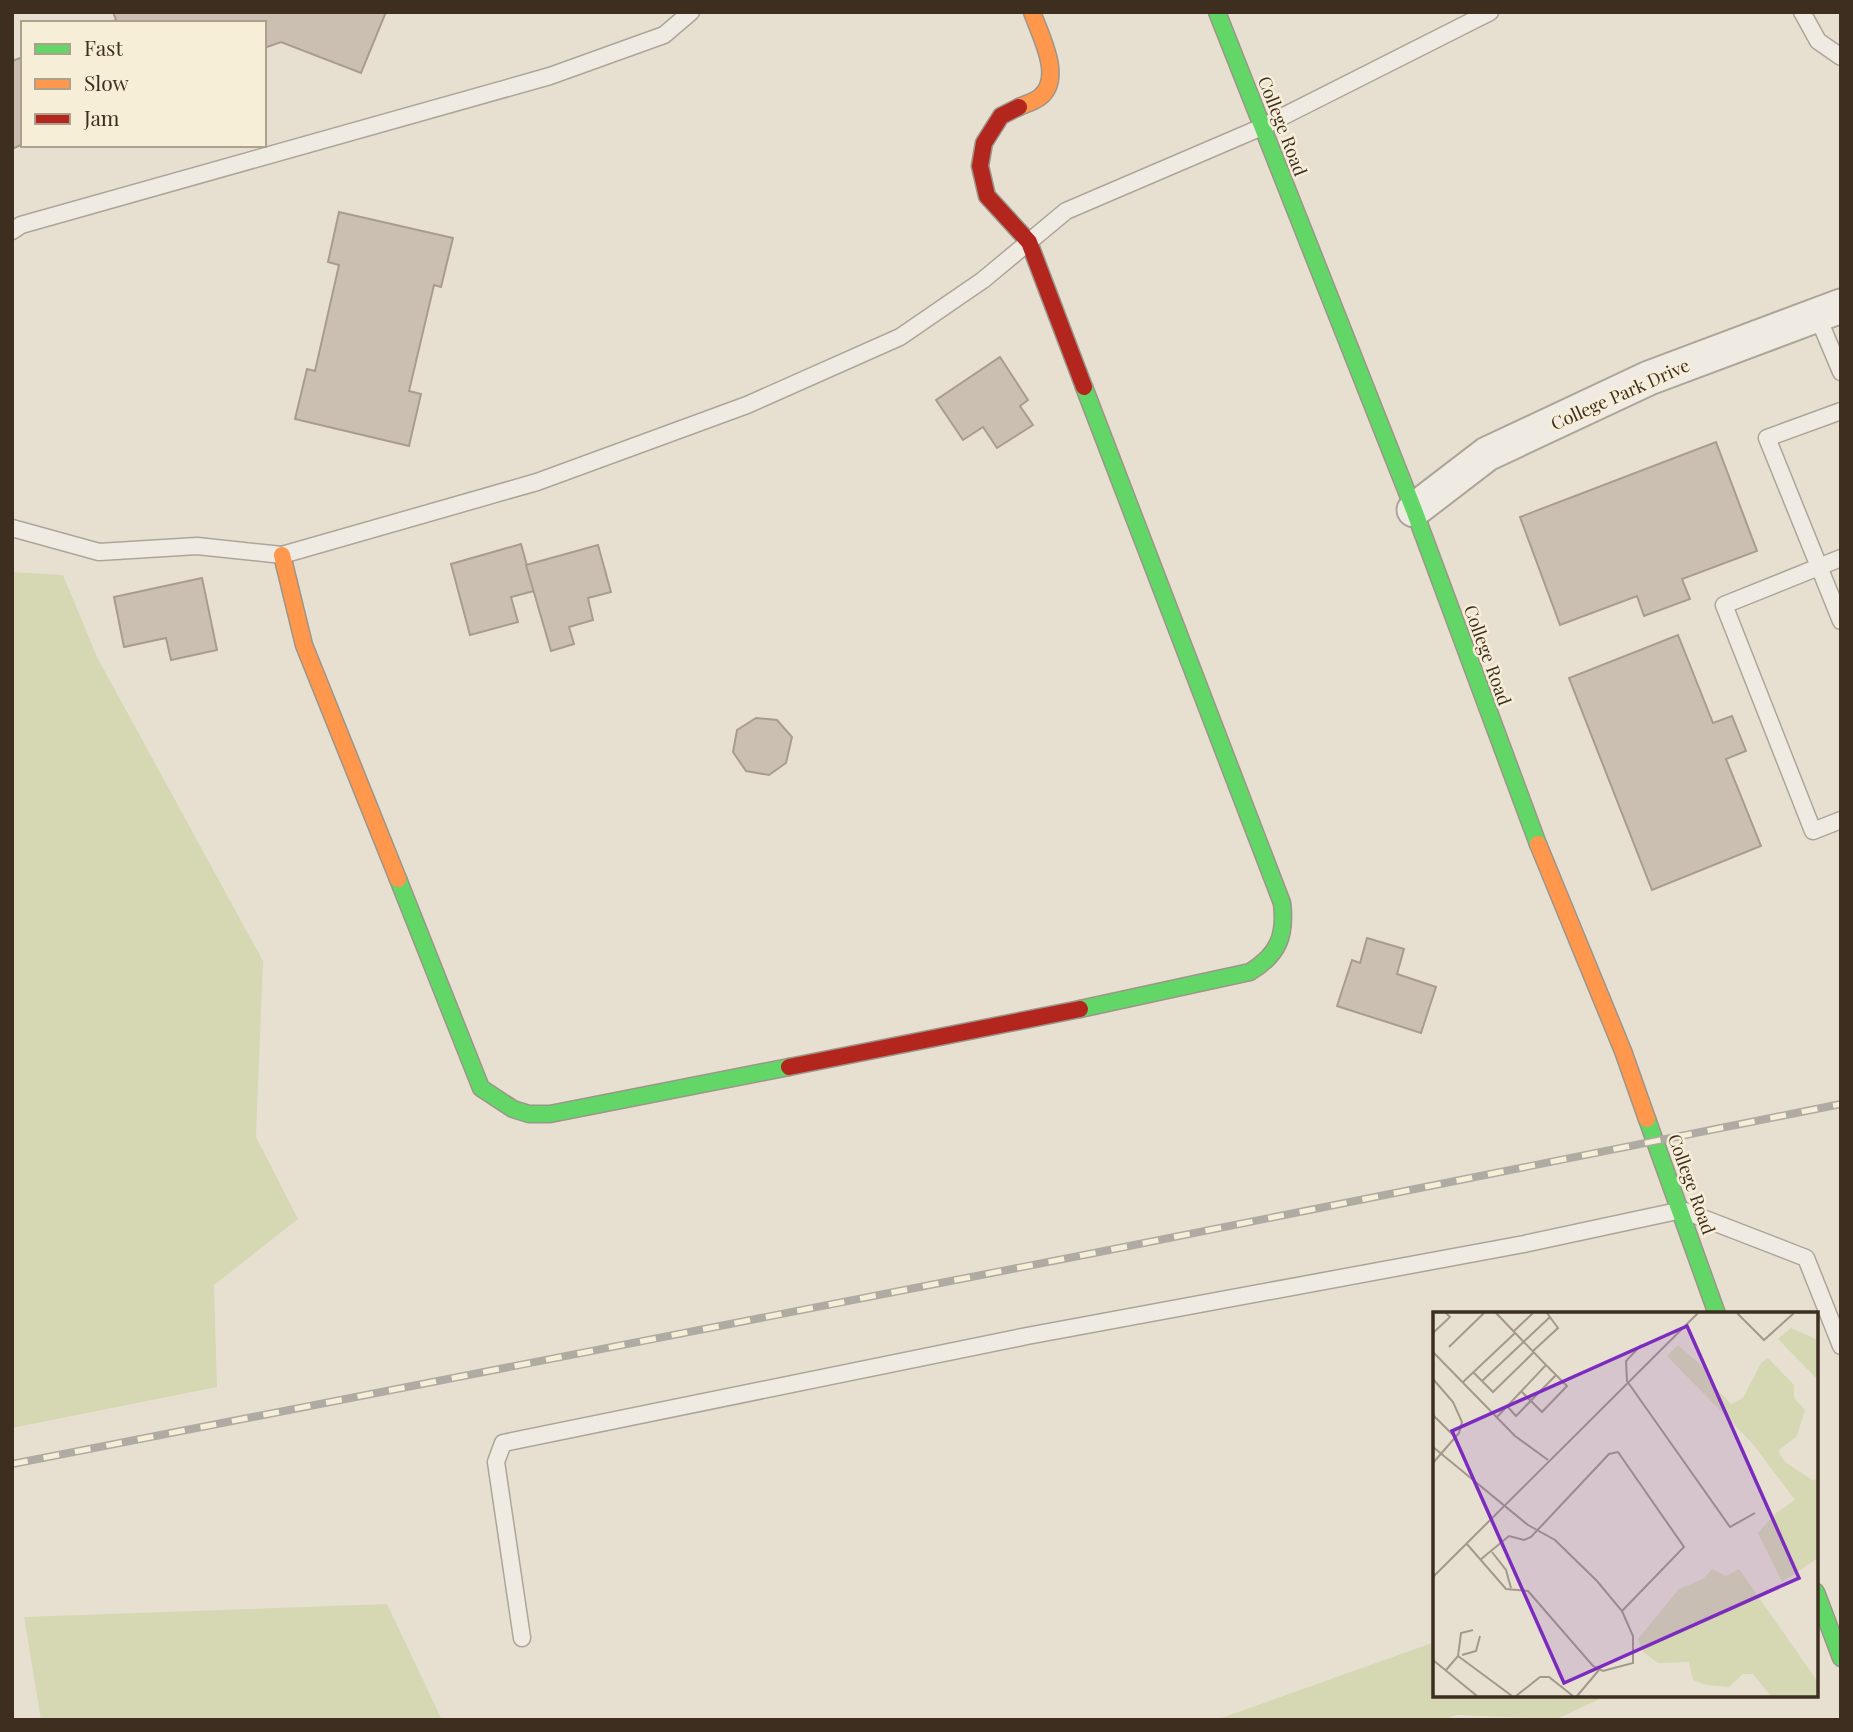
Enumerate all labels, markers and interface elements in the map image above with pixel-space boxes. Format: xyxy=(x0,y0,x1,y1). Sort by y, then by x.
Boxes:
legend xyxy=(21,21,266,147)
text: Fast xyxy=(84,33,123,61)
text: Slow xyxy=(84,68,129,96)
street label: College Road xyxy=(1253,73,1313,180)
text: Jam xyxy=(83,103,120,131)
street label: College Park Drive xyxy=(1547,353,1693,435)
street label: College Road xyxy=(1459,601,1517,709)
street label: College Road xyxy=(1663,1130,1721,1238)
inset map xyxy=(1433,1312,1818,1697)

